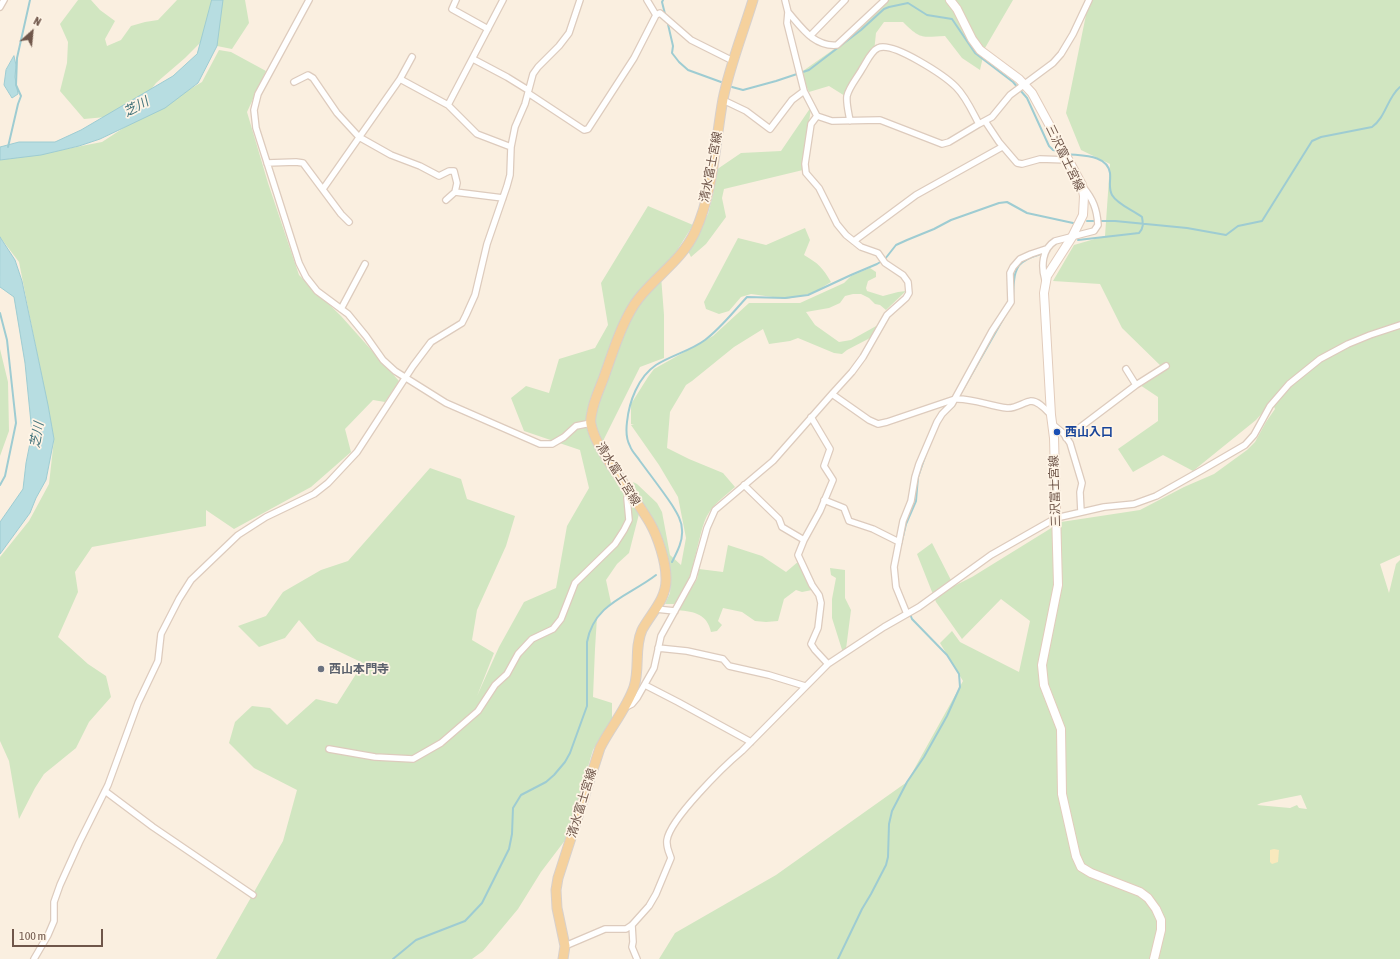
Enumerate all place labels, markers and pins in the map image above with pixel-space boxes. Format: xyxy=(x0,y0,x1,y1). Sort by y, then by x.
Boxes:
place label: 西山入口 xyxy=(1065,425,1113,439)
marker: 西山入口 xyxy=(1052,427,1062,437)
place label: 西山本門寺 xyxy=(329,662,389,676)
marker: 西山本門寺 xyxy=(316,664,326,674)

